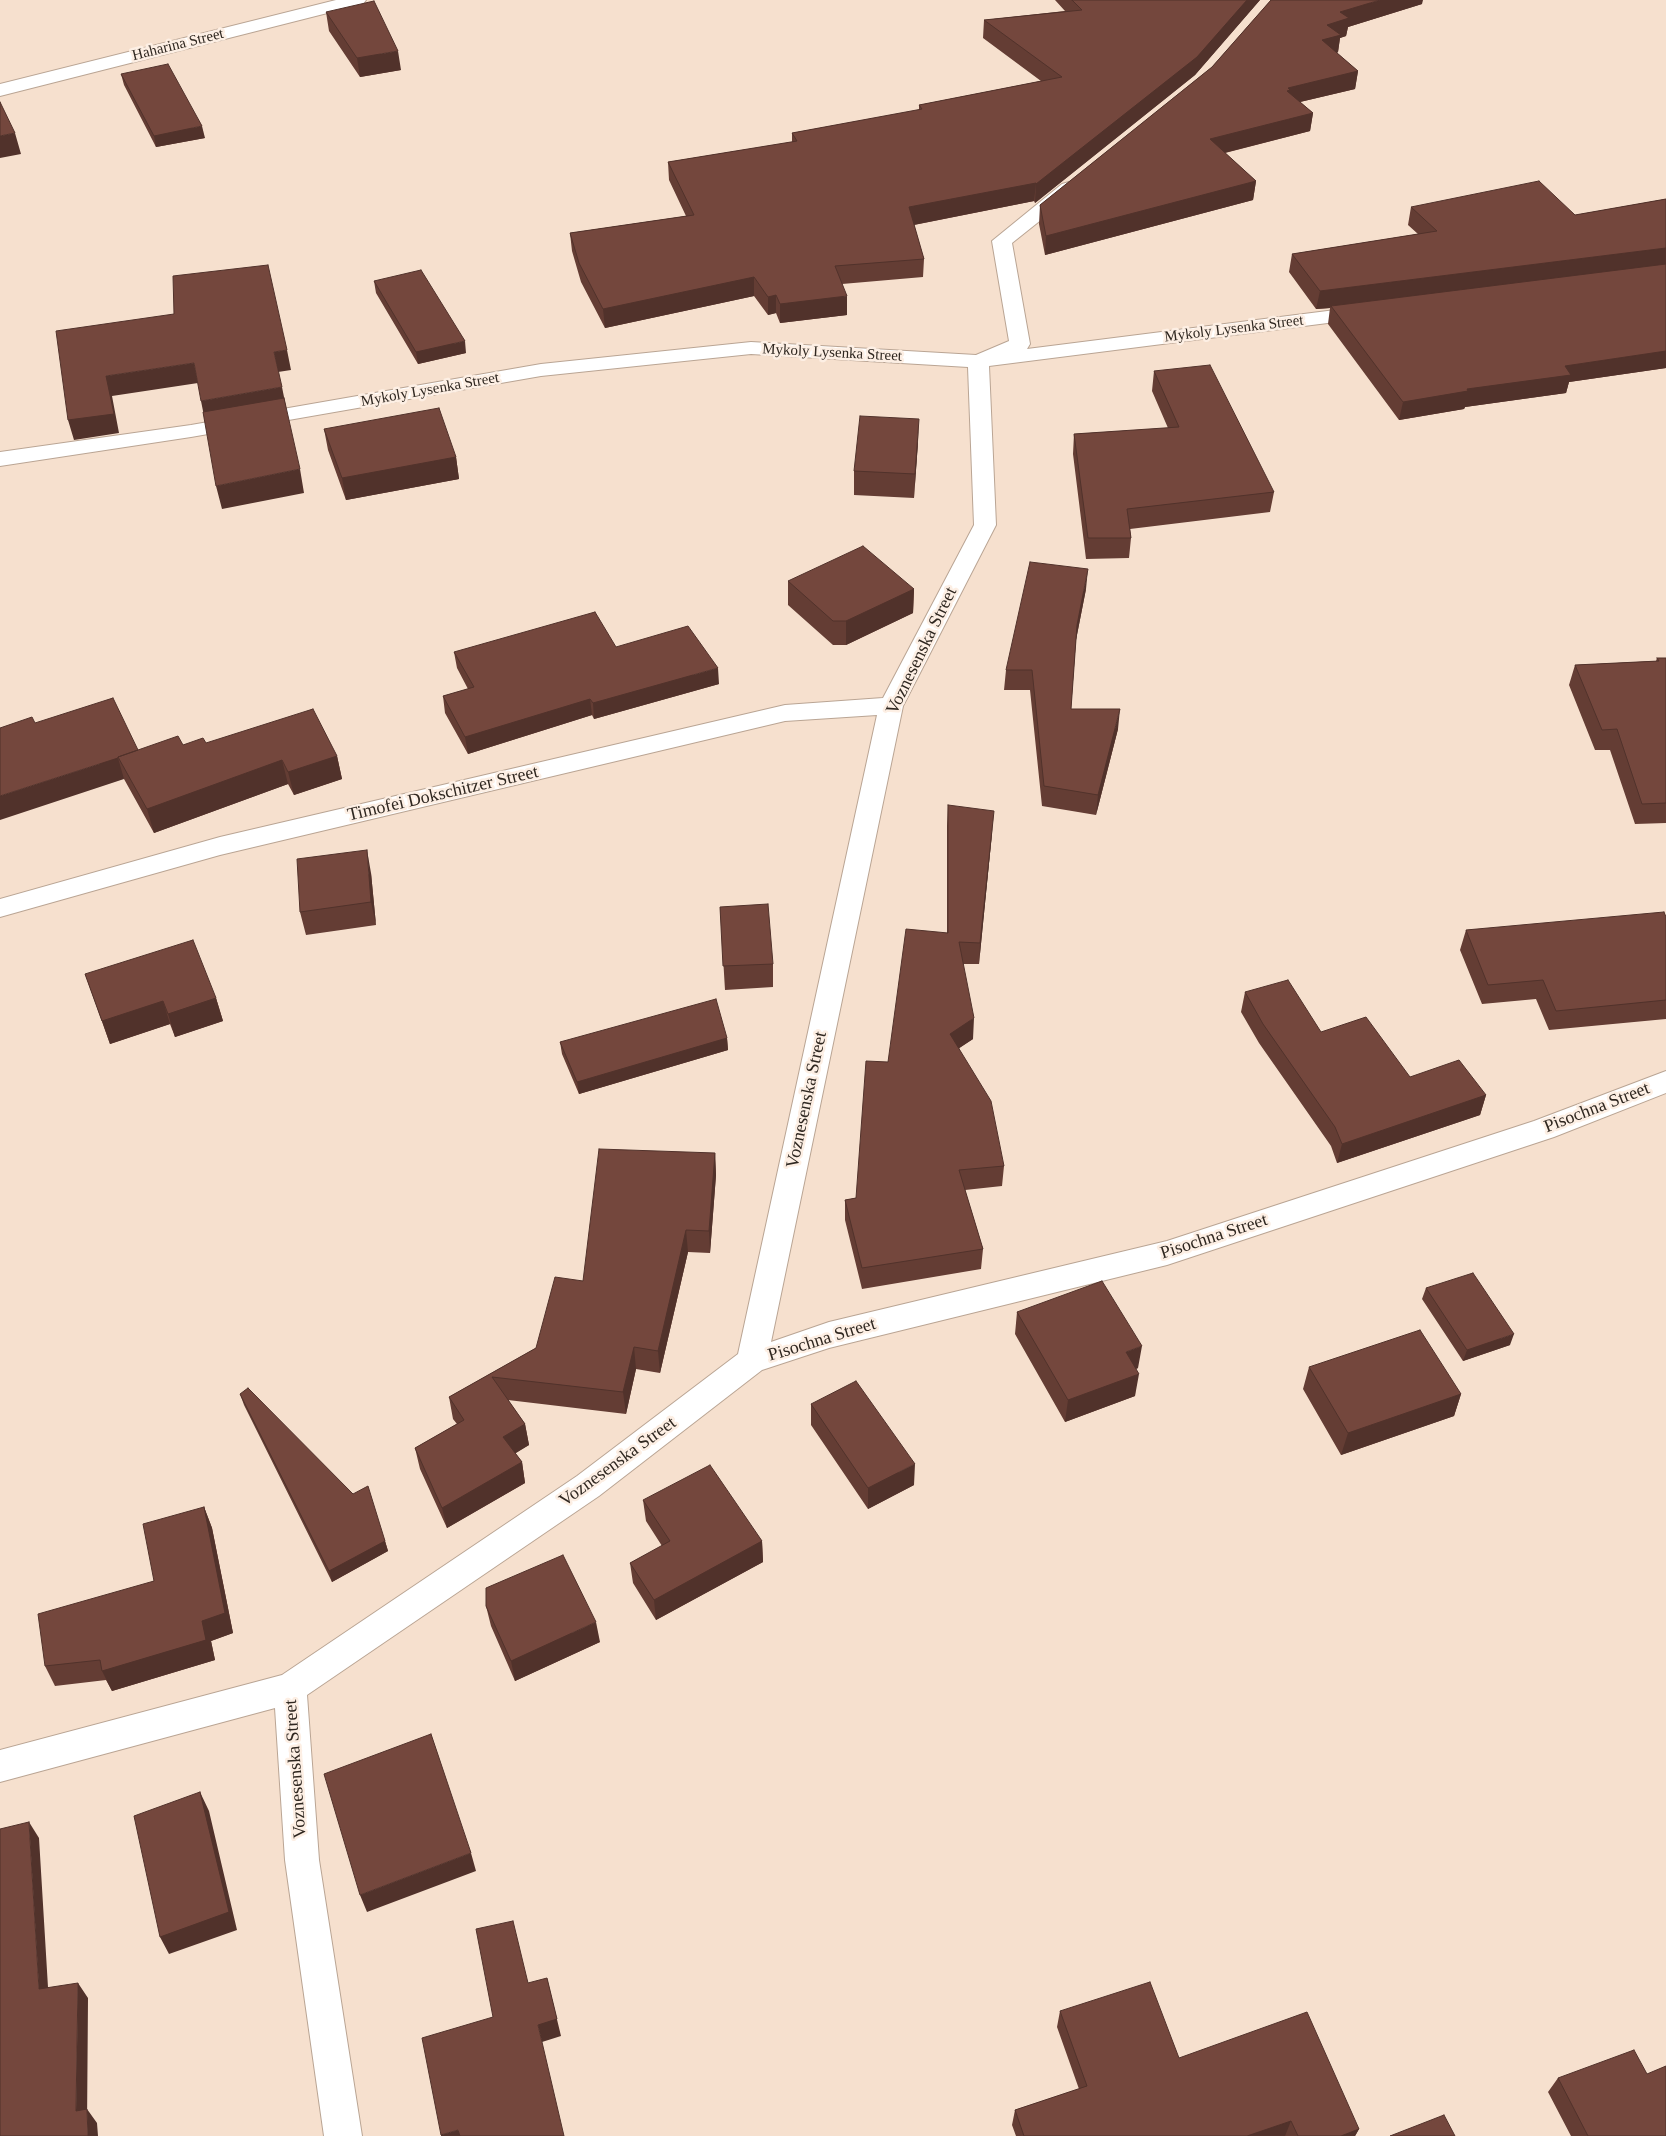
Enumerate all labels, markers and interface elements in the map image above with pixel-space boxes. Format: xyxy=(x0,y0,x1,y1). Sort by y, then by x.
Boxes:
street label: Haharina Street xyxy=(130,25,226,65)
street label: Mykoly Lysenka Street xyxy=(1163,312,1305,346)
street label: Mykoly Lysenka Street xyxy=(762,340,902,366)
street label: Mykoly Lysenka Street xyxy=(360,369,500,411)
street label: Voznesenska Street xyxy=(882,584,962,718)
street label: Timofei Dokschitzer Street xyxy=(345,762,541,826)
street label: Voznesenska Street xyxy=(782,1030,832,1170)
street label: Pisochna Street xyxy=(1541,1078,1653,1138)
street label: Pisochna Street xyxy=(1158,1210,1270,1264)
street label: Pisochna Street xyxy=(766,1313,878,1367)
street label: Voznesenska Street xyxy=(555,1412,681,1512)
street label: Voznesenska Street xyxy=(280,1699,312,1839)

